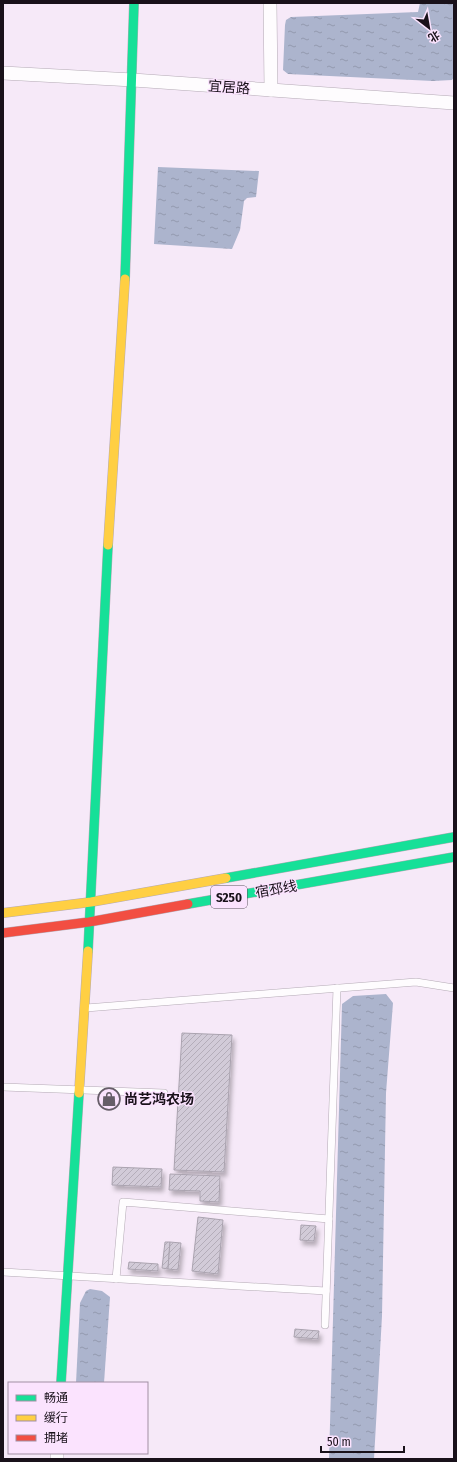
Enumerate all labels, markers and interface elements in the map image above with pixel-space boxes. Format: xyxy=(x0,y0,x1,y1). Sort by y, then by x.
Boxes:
north arrow xyxy=(409,8,449,48)
text: 北 xyxy=(426,28,442,45)
street label: 宜居路 xyxy=(207,78,251,97)
street label: 宿邳线 xyxy=(254,877,298,902)
road number: S250 xyxy=(211,886,247,908)
shop icon: 尚艺鸿农场 xyxy=(96,1086,122,1112)
place label: 尚艺鸿农场 xyxy=(124,1091,194,1108)
legend xyxy=(8,1382,148,1454)
text: 畅通 xyxy=(44,1391,68,1405)
text: 缓行 xyxy=(44,1411,68,1425)
scale bar xyxy=(321,1428,404,1454)
text: 拥堵 xyxy=(44,1431,68,1445)
text: 50 m xyxy=(327,1435,351,1449)

